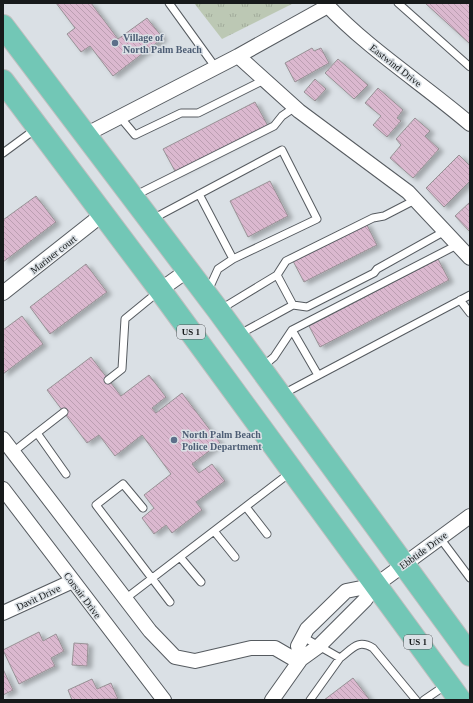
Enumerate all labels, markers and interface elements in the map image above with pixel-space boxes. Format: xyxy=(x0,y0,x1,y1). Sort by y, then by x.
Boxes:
place label: Village of North Palm Beach xyxy=(123,32,202,55)
marker: Village of North Palm Beach xyxy=(110,38,120,48)
street label: Eastwind Drive xyxy=(368,42,424,89)
street label: Mariner court xyxy=(28,233,79,276)
road number: US 1 xyxy=(177,325,205,339)
place label: North Palm Beach Police Department xyxy=(182,429,262,452)
marker: North Palm Beach Police Department xyxy=(169,435,179,445)
street label: Ebbtide Drive xyxy=(397,529,450,571)
street label: Corsair Drive xyxy=(62,570,104,621)
street label: Davit Drive xyxy=(14,582,63,612)
road number: US 1 xyxy=(404,635,432,649)

